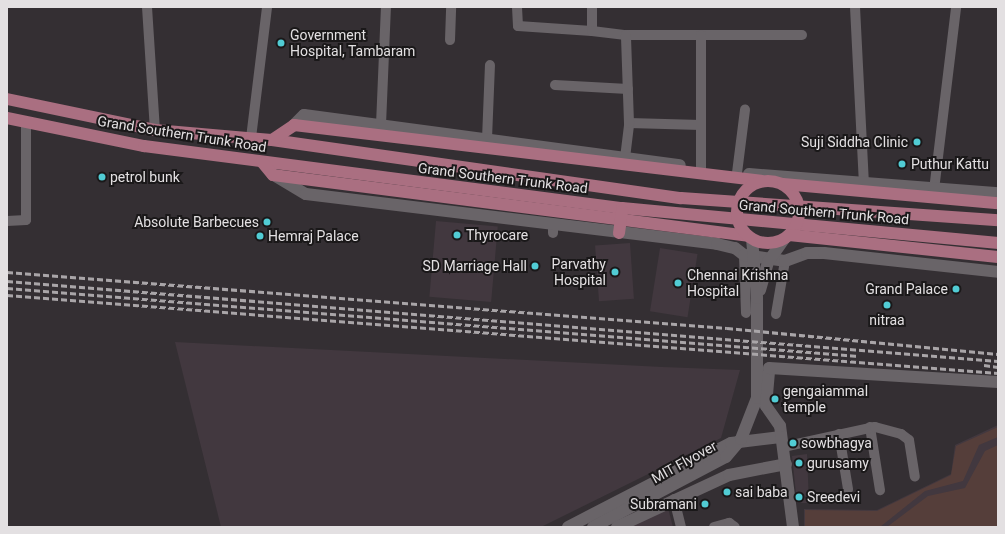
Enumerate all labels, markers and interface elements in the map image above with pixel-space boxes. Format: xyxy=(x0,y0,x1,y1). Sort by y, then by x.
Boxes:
place label: Government Hospital, Tambaram xyxy=(290,27,416,60)
marker: Government Hospital, Tambaram xyxy=(275,37,287,49)
street label: Grand Southern Trunk Road xyxy=(96,112,268,156)
place label: Suji Siddha Clinic xyxy=(801,134,908,150)
marker: Suji Siddha Clinic xyxy=(911,136,923,148)
place label: Puthur Kattu xyxy=(911,156,989,172)
marker: Puthur Kattu xyxy=(896,158,908,170)
street label: Grand Southern Trunk Road xyxy=(417,159,589,197)
place label: petrol bunk xyxy=(110,169,180,185)
marker: petrol bunk xyxy=(97,172,107,182)
street label: Grand Southern Trunk Road xyxy=(738,196,910,228)
place label: Absolute Barbecues xyxy=(134,214,259,230)
marker: Absolute Barbecues xyxy=(262,217,272,227)
place label: Thyrocare xyxy=(466,227,528,243)
place label: Hemraj Palace xyxy=(268,228,359,244)
marker: Thyrocare xyxy=(451,229,463,241)
marker: Hemraj Palace xyxy=(255,231,265,241)
place label: Parvathy Hospital xyxy=(552,256,606,288)
place label: SD Marriage Hall xyxy=(423,258,527,274)
marker: SD Marriage Hall xyxy=(530,261,540,271)
marker: Parvathy Hospital xyxy=(609,266,621,278)
place label: Chennai Krishna Hospital xyxy=(687,267,788,300)
marker: Chennai Krishna Hospital xyxy=(672,277,684,289)
place label: Grand Palace xyxy=(865,281,948,297)
marker: Grand Palace xyxy=(951,284,961,294)
marker: nitraa xyxy=(882,300,892,310)
place label: nitraa xyxy=(869,312,905,328)
place label: gengaiammal temple xyxy=(783,383,868,416)
marker: gengaiammal temple xyxy=(770,394,780,404)
place label: sowbhagya xyxy=(801,435,872,451)
street label: MIT Flyover xyxy=(648,437,720,487)
marker: sowbhagya xyxy=(788,438,798,448)
place label: gurusamy xyxy=(807,455,869,471)
marker: gurusamy xyxy=(794,458,804,468)
place label: sai baba xyxy=(735,484,788,500)
marker: sai baba xyxy=(722,487,732,497)
place label: Sreedevi xyxy=(807,489,860,505)
marker: Sreedevi xyxy=(794,492,804,502)
place label: Subramani xyxy=(630,496,697,512)
marker: Subramani xyxy=(700,499,710,509)

